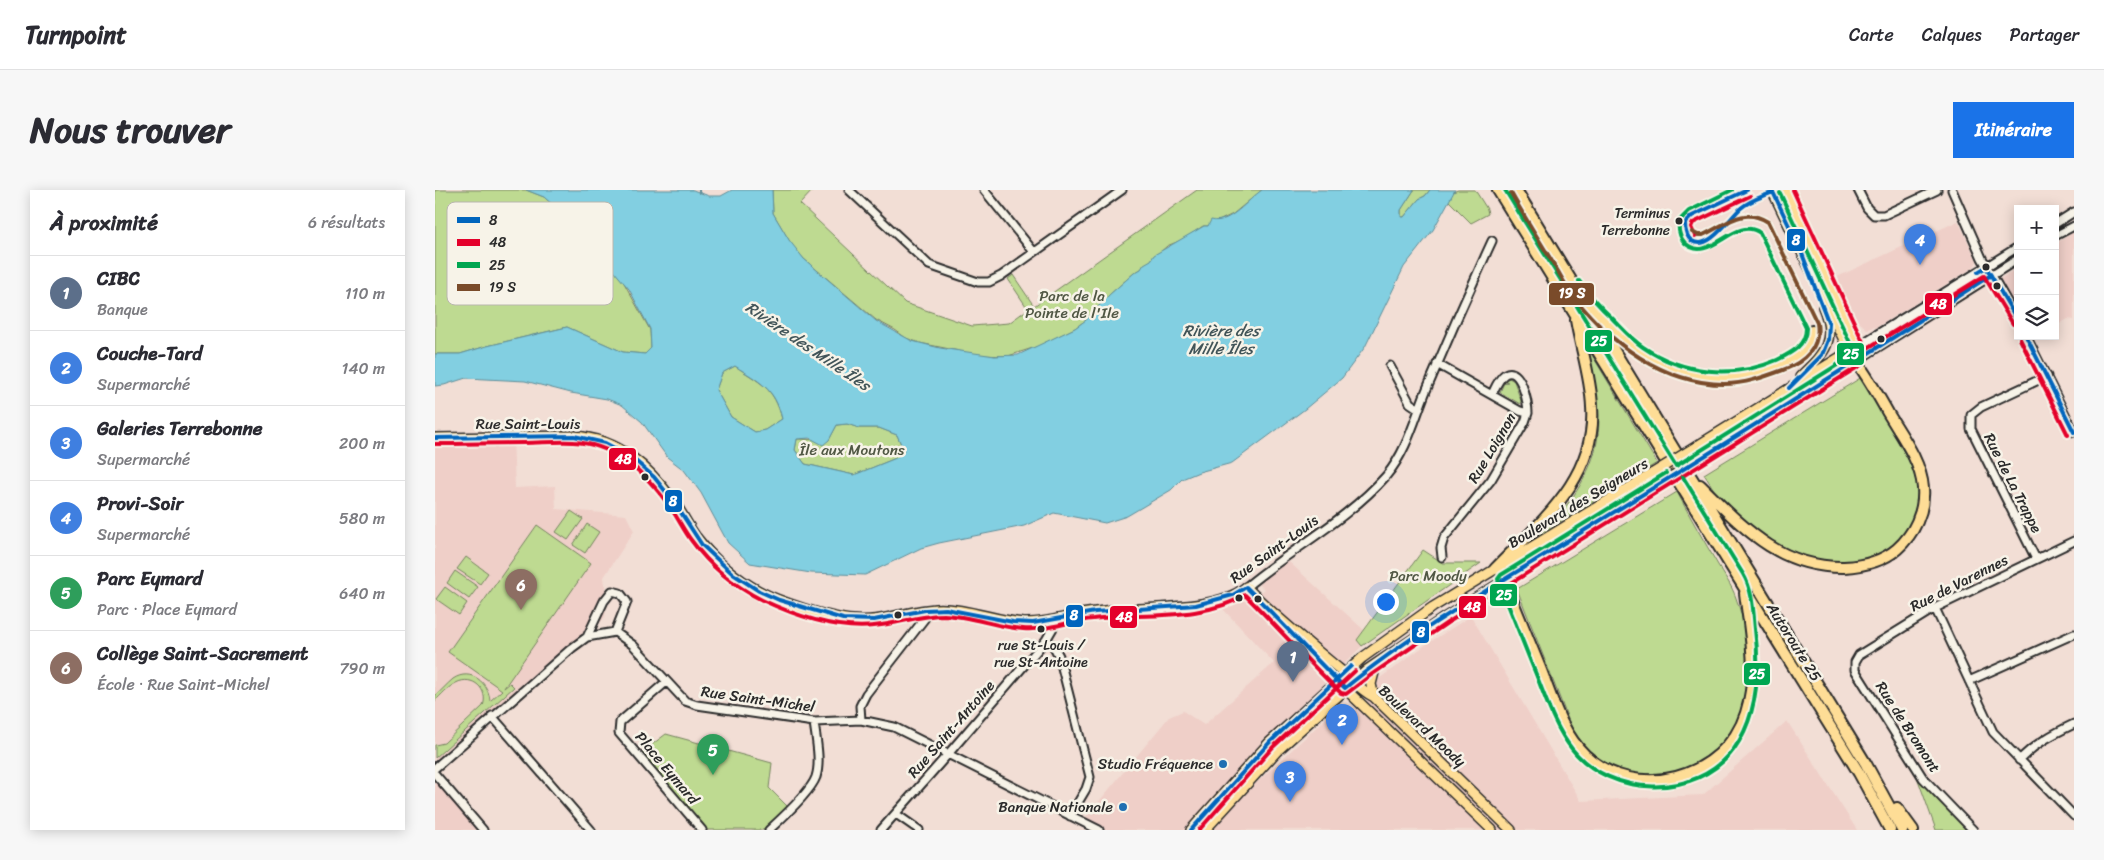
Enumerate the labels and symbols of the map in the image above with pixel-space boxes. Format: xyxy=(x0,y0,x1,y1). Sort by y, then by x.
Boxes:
place label: Terminus Terrebonne xyxy=(1601,201,1671,243)
legend xyxy=(447,202,613,305)
text: 8 xyxy=(489,208,498,233)
marker: Terminus Terrebonne xyxy=(1674,216,1684,226)
pin: 4 xyxy=(1904,224,1936,265)
line badge: 8 xyxy=(1786,228,1806,252)
text: 8 xyxy=(1791,228,1801,253)
text: 48 xyxy=(489,230,507,255)
text: 25 xyxy=(489,253,506,278)
unlabelled marker xyxy=(1981,262,1991,272)
text: 19 S xyxy=(489,275,516,300)
text: 19 S xyxy=(1558,281,1586,306)
unlabelled marker xyxy=(1992,281,2002,291)
line badge: 19 S xyxy=(1548,282,1595,306)
park label: Parc de la Pointe de l'Ile xyxy=(1025,283,1119,326)
line badge: 48 xyxy=(1924,292,1953,316)
text: 48 xyxy=(1928,292,1947,317)
water label: Rivière des Mille Îles xyxy=(739,293,878,400)
water label: Rivière des Mille Îles xyxy=(1183,316,1262,363)
line badge: 25 xyxy=(1584,329,1613,353)
text: 25 xyxy=(1590,329,1608,354)
unlabelled marker xyxy=(1876,334,1886,344)
line badge: 25 xyxy=(1836,342,1865,366)
text: 25 xyxy=(1842,342,1860,367)
street label: Rue Loignon xyxy=(1461,408,1523,488)
street label: Rue Saint-Louis xyxy=(476,411,581,437)
street label: Rue de La Trappe xyxy=(1977,428,2049,538)
park label: Île aux Moutons xyxy=(798,437,905,463)
line badge: 48 xyxy=(608,447,637,471)
text: 48 xyxy=(613,447,632,472)
street label: Boulevard des Seigneurs xyxy=(1503,451,1653,555)
unlabelled marker xyxy=(640,472,650,482)
line badge: 8 xyxy=(664,489,683,513)
text: 8 xyxy=(668,489,678,514)
street label: Rue Saint-Louis xyxy=(1224,507,1325,590)
street label: Rue de Varennes xyxy=(1905,547,2013,619)
park label: Parc Moody xyxy=(1389,563,1467,589)
pin: 6 xyxy=(505,569,537,610)
line badge: 25 xyxy=(1489,583,1518,607)
text: 25 xyxy=(1495,583,1513,608)
your location xyxy=(1373,589,1399,615)
unlabelled marker xyxy=(1234,593,1244,603)
unlabelled marker xyxy=(1253,594,1263,604)
line badge: 48 xyxy=(1458,595,1487,619)
text: 48 xyxy=(1462,595,1481,620)
street label: Autoroute 25 xyxy=(1759,596,1829,687)
text: 8 xyxy=(1069,603,1079,628)
line badge: 8 xyxy=(1065,604,1084,628)
line badge: 48 xyxy=(1109,605,1138,629)
text: 48 xyxy=(1114,605,1133,630)
unlabelled marker xyxy=(893,610,903,620)
line badge: 8 xyxy=(1411,620,1430,644)
text: 8 xyxy=(1416,620,1426,645)
marker: rue St-Louis / rue St-Antoine xyxy=(1036,624,1046,634)
place label: rue St-Louis / rue St-Antoine xyxy=(994,633,1088,675)
pin: 1 xyxy=(1277,641,1309,682)
line badge: 25 xyxy=(1743,662,1771,686)
text: 25 xyxy=(1748,662,1766,687)
street label: Rue Saint-Antoine xyxy=(901,674,1001,784)
street label: Rue de Bromont xyxy=(1869,676,1948,778)
street label: Rue Saint-Michel xyxy=(699,678,817,720)
street label: Boulevard Moody xyxy=(1372,678,1472,774)
pin: 2 xyxy=(1326,704,1358,745)
street label: Place Eymard xyxy=(628,726,706,811)
pin: 5 xyxy=(697,734,729,775)
place label: Studio Fréquence xyxy=(1098,751,1213,777)
marker: Studio Fréquence xyxy=(1217,758,1229,770)
pin: 3 xyxy=(1274,761,1306,802)
place label: Banque Nationale xyxy=(998,794,1113,820)
marker: Banque Nationale xyxy=(1117,801,1129,813)

